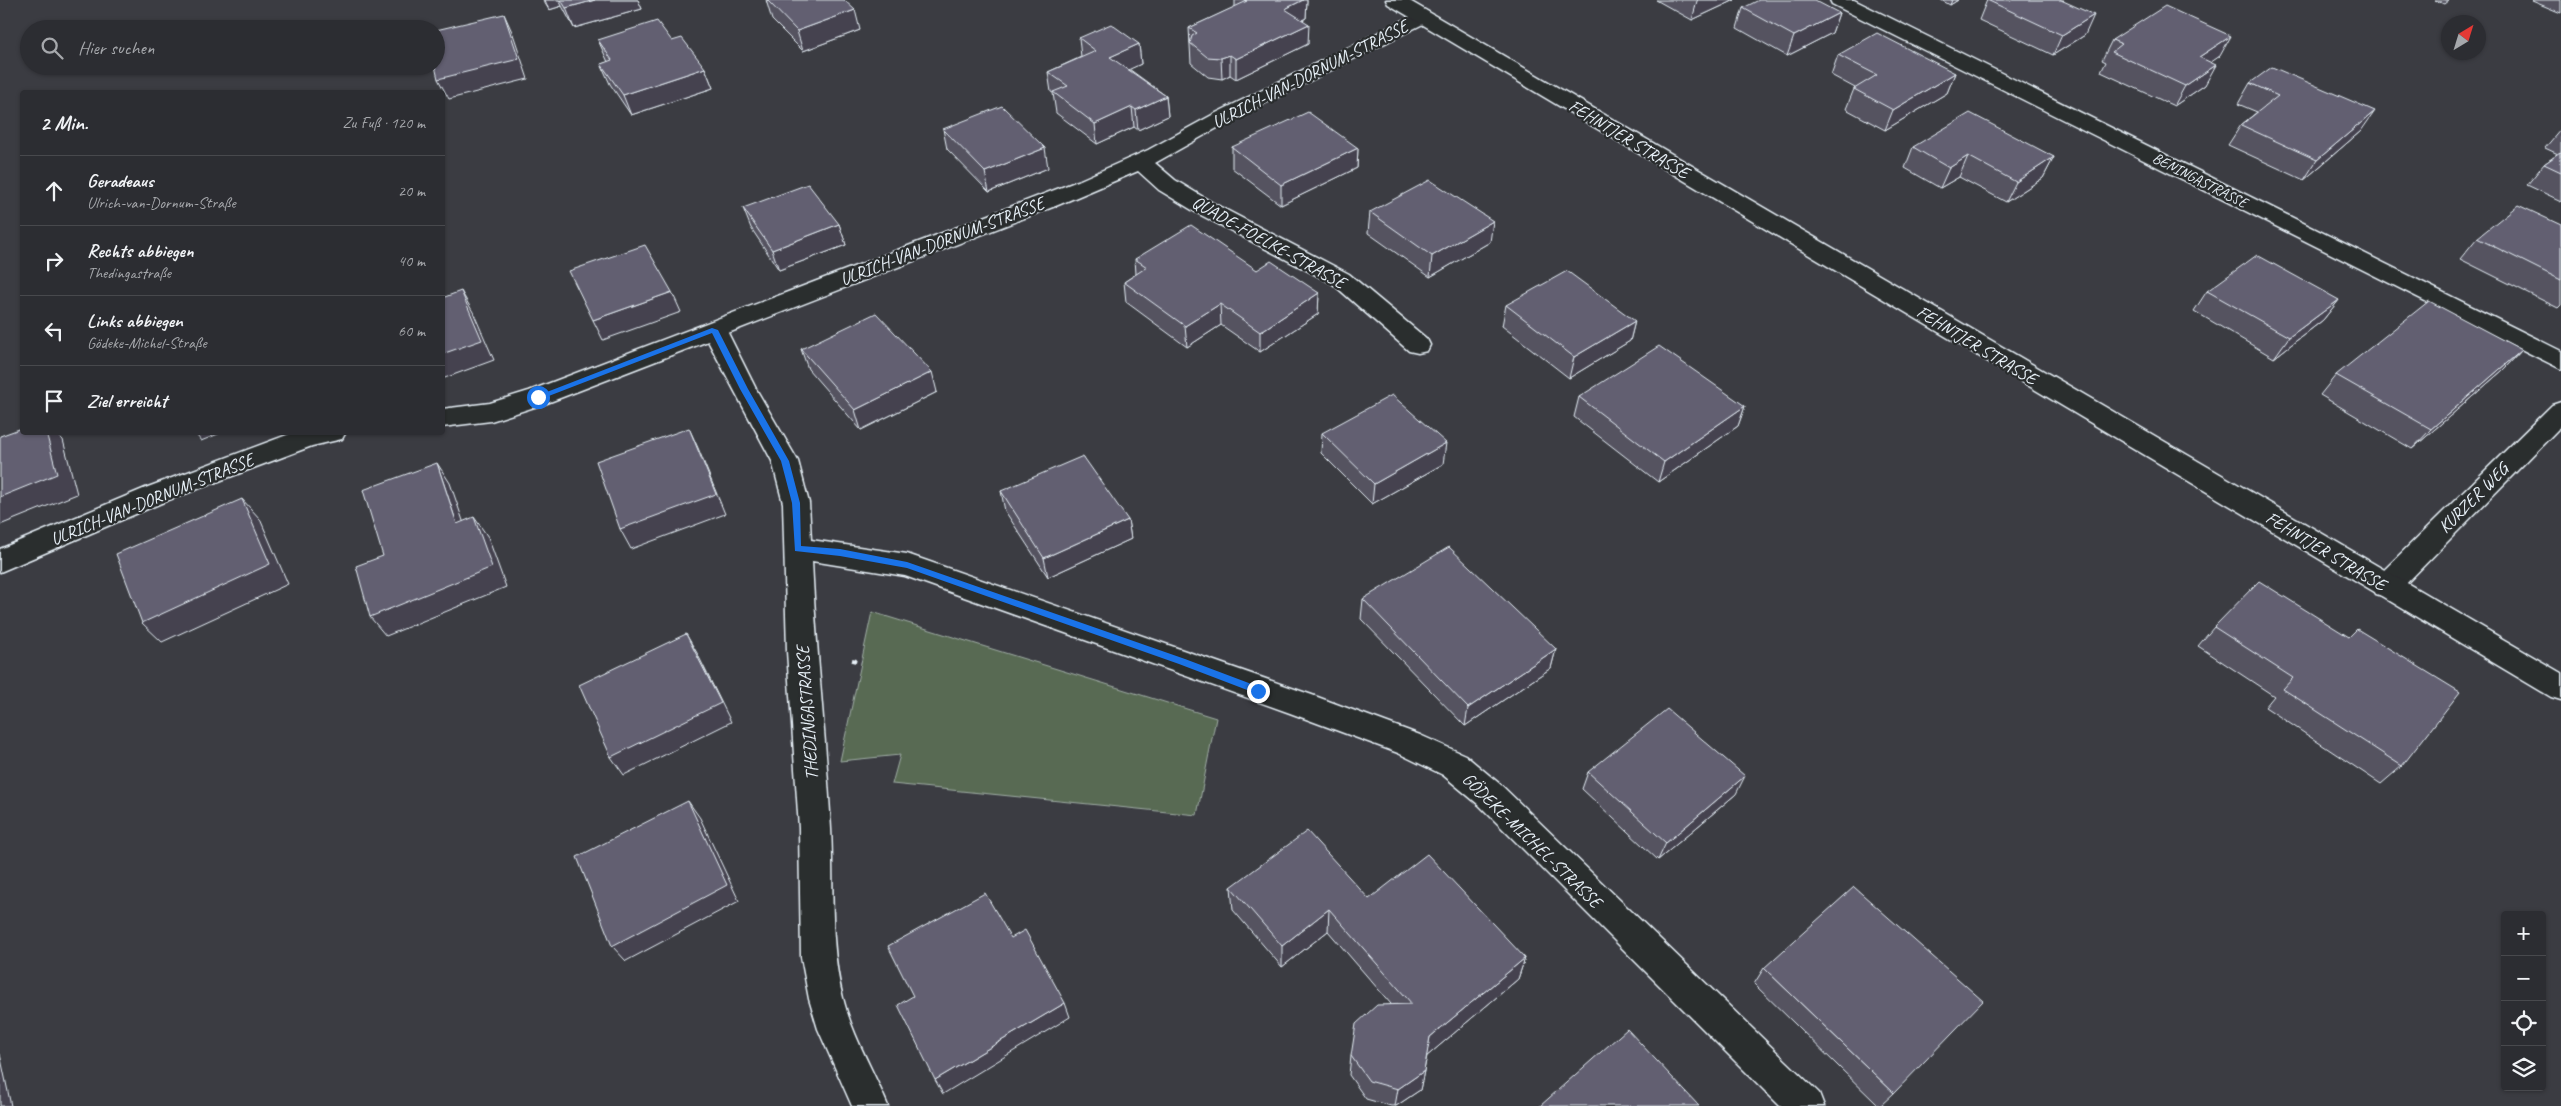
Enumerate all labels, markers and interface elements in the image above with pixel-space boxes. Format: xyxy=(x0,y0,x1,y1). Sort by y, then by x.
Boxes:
street label: ULRICH-VAN-DORNUM-STRASSE xyxy=(1208,14,1414,133)
north arrow xyxy=(2441,15,2486,60)
search box xyxy=(20,20,445,75)
icon: search xyxy=(38,34,66,62)
text: Hier suchen xyxy=(78,36,154,60)
street label: FEHNTJER STRASSE xyxy=(1565,94,1695,185)
text: 2 Min. xyxy=(40,110,88,136)
text: Zu Fuß · 120 m xyxy=(342,113,425,133)
street label: BENINGASTRASSE xyxy=(2149,148,2252,213)
text: Geradeaus xyxy=(87,169,154,193)
icon: ahead xyxy=(40,177,68,205)
text: 20 m xyxy=(398,181,425,201)
street label: ULRICH-VAN-DORNUM-STRASSE xyxy=(837,191,1049,290)
street label: QUADE-FOELKE-STRASSE xyxy=(1188,191,1352,294)
text: Ulrich-van-Dornum-Straße xyxy=(87,193,236,213)
text: Rechts abbiegen xyxy=(87,239,193,263)
icon: right xyxy=(40,247,68,275)
text: 40 m xyxy=(398,251,425,271)
text: Thedingastraße xyxy=(87,263,171,283)
street label: FEHNTJER STRASSE xyxy=(1913,300,2043,391)
text: Links abbiegen xyxy=(87,309,183,333)
icon: left xyxy=(40,317,68,345)
text: 60 m xyxy=(398,321,425,341)
text: Gödeke-Michel-Straße xyxy=(87,333,207,353)
route start xyxy=(527,386,550,409)
icon: arrive xyxy=(40,387,68,415)
text: Ziel erreicht xyxy=(87,389,167,413)
street label: ULRICH-VAN-DORNUM-STRASSE xyxy=(47,447,259,550)
street label: KURZER WEG xyxy=(2433,456,2515,538)
street label: FEHNTJER STRASSE xyxy=(2262,506,2392,597)
street label: THEDINGASTRASSE xyxy=(791,643,823,781)
route end xyxy=(1247,680,1270,703)
street label: GÖDEKE-MICHEL-STRASSE xyxy=(1458,768,1608,914)
map controls xyxy=(2501,911,2546,1091)
button: + xyxy=(2501,911,2546,956)
button: − xyxy=(2501,956,2546,1001)
button: locate xyxy=(2501,1001,2546,1046)
button: layers xyxy=(2501,1046,2546,1091)

